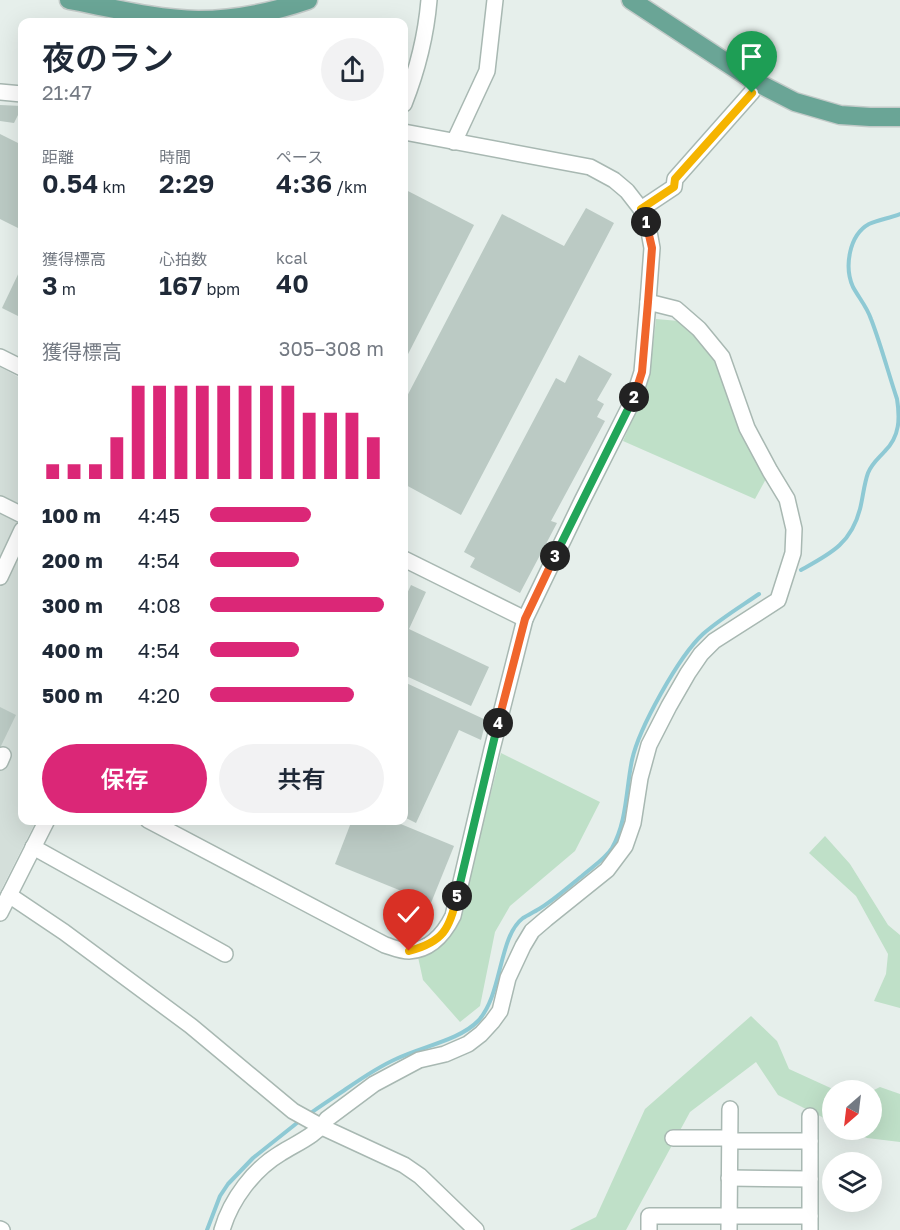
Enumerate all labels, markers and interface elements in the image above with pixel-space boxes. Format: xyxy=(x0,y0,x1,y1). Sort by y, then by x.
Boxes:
pin xyxy=(726,31,777,93)
text: 夜のラン xyxy=(42,38,174,77)
button: share xyxy=(321,38,384,101)
icon: arrive xyxy=(735,40,768,73)
text: 21:47 xyxy=(42,80,92,104)
text: 距離 xyxy=(42,147,74,167)
text: 時間 xyxy=(159,147,191,167)
text: ペース xyxy=(276,147,323,167)
text: 0.54 xyxy=(42,168,99,199)
text: 2:29 xyxy=(159,168,214,199)
text: 4:36 xyxy=(276,168,332,199)
text: km xyxy=(99,177,126,197)
text: /km xyxy=(332,177,367,197)
pin: 1 xyxy=(631,207,661,237)
text: 1 xyxy=(642,212,650,232)
text: kcal xyxy=(276,248,308,268)
text: 獲得標高 xyxy=(42,249,106,269)
text: 心拍数 xyxy=(159,249,207,269)
text: 40 xyxy=(276,268,309,299)
text: 3 xyxy=(42,270,58,301)
text: 167 xyxy=(159,270,202,301)
text: m xyxy=(58,279,76,299)
text: bpm xyxy=(202,279,240,299)
text: 305–308 m xyxy=(279,336,384,360)
text: 獲得標高 xyxy=(42,339,122,363)
pin: 2 xyxy=(619,382,649,412)
text: 2 xyxy=(629,387,639,407)
text: 100 m xyxy=(42,503,101,527)
text: 4:45 xyxy=(138,503,180,527)
pin: 3 xyxy=(540,541,570,571)
text: 3 xyxy=(550,546,560,566)
text: 200 m xyxy=(42,548,103,572)
text: 4:54 xyxy=(138,548,180,572)
text: 300 m xyxy=(42,593,103,617)
text: 4:08 xyxy=(138,593,181,617)
text: 400 m xyxy=(42,638,103,662)
text: 4:54 xyxy=(138,638,180,662)
text: 500 m xyxy=(42,683,103,707)
text: 4:20 xyxy=(138,683,180,707)
pin: 4 xyxy=(483,708,513,738)
text: 4 xyxy=(493,713,503,733)
button: 保存 xyxy=(42,744,207,813)
button: 共有 xyxy=(219,744,384,813)
pin: 5 xyxy=(442,881,472,911)
text: 5 xyxy=(452,886,462,906)
pin xyxy=(383,889,434,951)
icon: check xyxy=(392,898,425,931)
north arrow xyxy=(822,1080,882,1140)
map controls xyxy=(822,1080,882,1212)
button: layers xyxy=(822,1152,882,1212)

